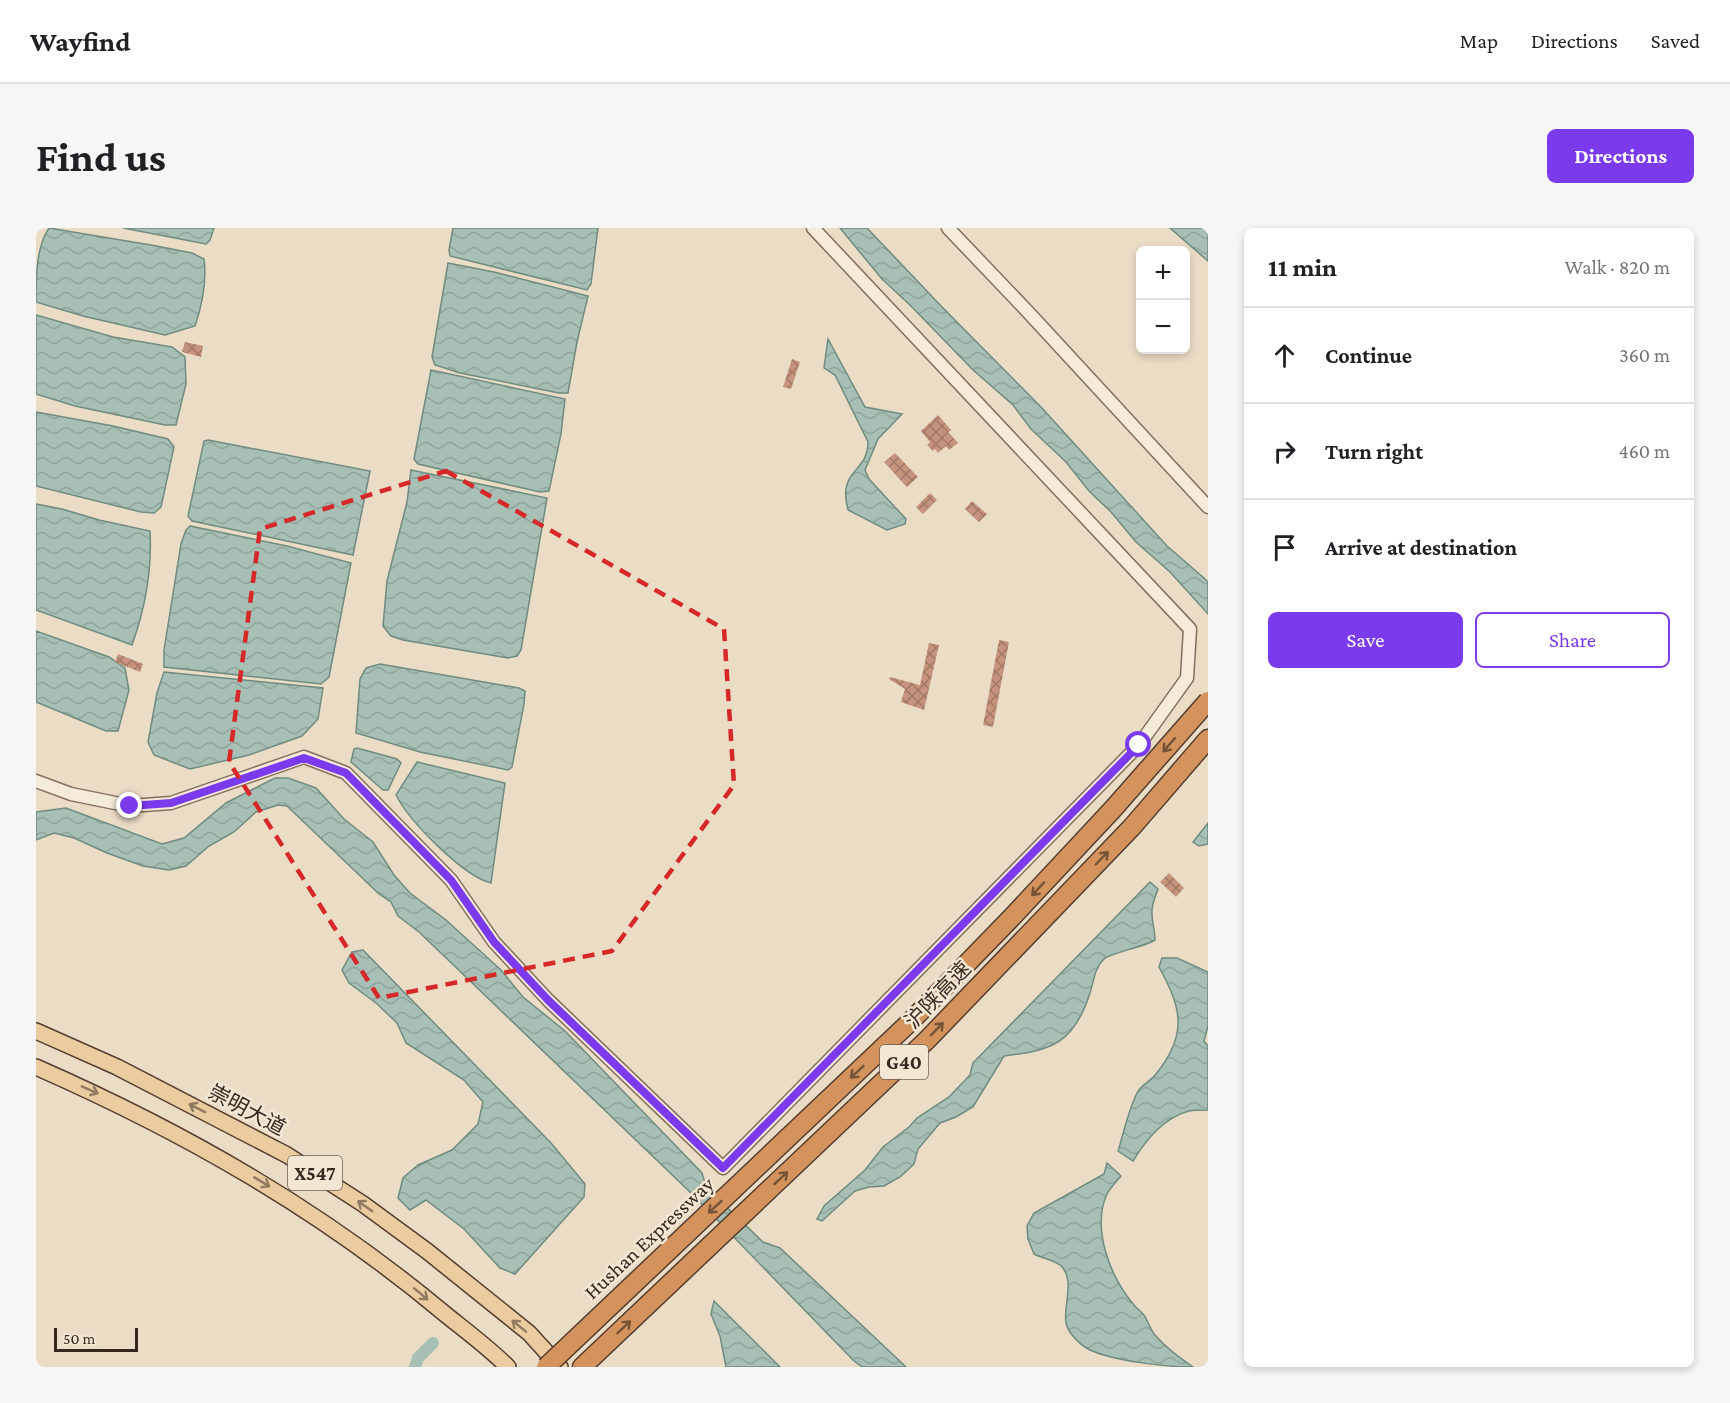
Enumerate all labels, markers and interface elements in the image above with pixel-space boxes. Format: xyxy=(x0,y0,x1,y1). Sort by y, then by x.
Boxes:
text: Wayfind xyxy=(30,26,131,57)
text: Map xyxy=(1460,29,1498,53)
text: Directions xyxy=(1531,29,1618,53)
text: Saved xyxy=(1651,29,1700,53)
button: Directions xyxy=(1547,129,1694,183)
text: Find us xyxy=(36,133,166,180)
map controls xyxy=(1136,246,1190,354)
button: + xyxy=(1136,246,1190,300)
text: 11 min xyxy=(1268,253,1337,282)
text: Walk · 820 m xyxy=(1565,256,1670,278)
button: − xyxy=(1136,300,1190,354)
icon: ahead xyxy=(1268,339,1301,372)
text: Continue xyxy=(1325,343,1412,368)
text: 360 m xyxy=(1619,344,1670,366)
icon: right xyxy=(1268,435,1301,468)
text: Turn right xyxy=(1325,439,1423,464)
text: 460 m xyxy=(1618,440,1670,462)
icon: arrive xyxy=(1268,531,1301,564)
text: Arrive at destination xyxy=(1325,535,1517,560)
button: Save xyxy=(1268,612,1463,668)
button: Share xyxy=(1475,612,1670,668)
route start xyxy=(1125,731,1151,757)
one-way arrow xyxy=(1163,737,1176,753)
route end xyxy=(116,792,142,818)
one-way arrow xyxy=(1094,851,1109,866)
one-way arrow xyxy=(1031,882,1046,897)
street label: 沪陕高速 xyxy=(900,956,976,1034)
one-way arrow xyxy=(930,1022,944,1037)
road number: G40 xyxy=(880,1045,928,1079)
one-way arrow xyxy=(849,1065,864,1080)
street label: 崇明大道 xyxy=(204,1080,290,1140)
one-way arrow xyxy=(80,1085,98,1096)
one-way arrow xyxy=(189,1102,206,1114)
road number: X547 xyxy=(288,1156,342,1190)
one-way arrow xyxy=(773,1171,788,1185)
street label: Hushan Expressway xyxy=(579,1172,719,1304)
one-way arrow xyxy=(253,1176,270,1188)
one-way arrow xyxy=(708,1199,723,1213)
one-way arrow xyxy=(358,1200,374,1212)
one-way arrow xyxy=(413,1287,429,1300)
one-way arrow xyxy=(511,1319,527,1332)
one-way arrow xyxy=(616,1320,631,1334)
scale bar xyxy=(54,1325,138,1352)
text: 50 m xyxy=(63,1330,95,1347)

